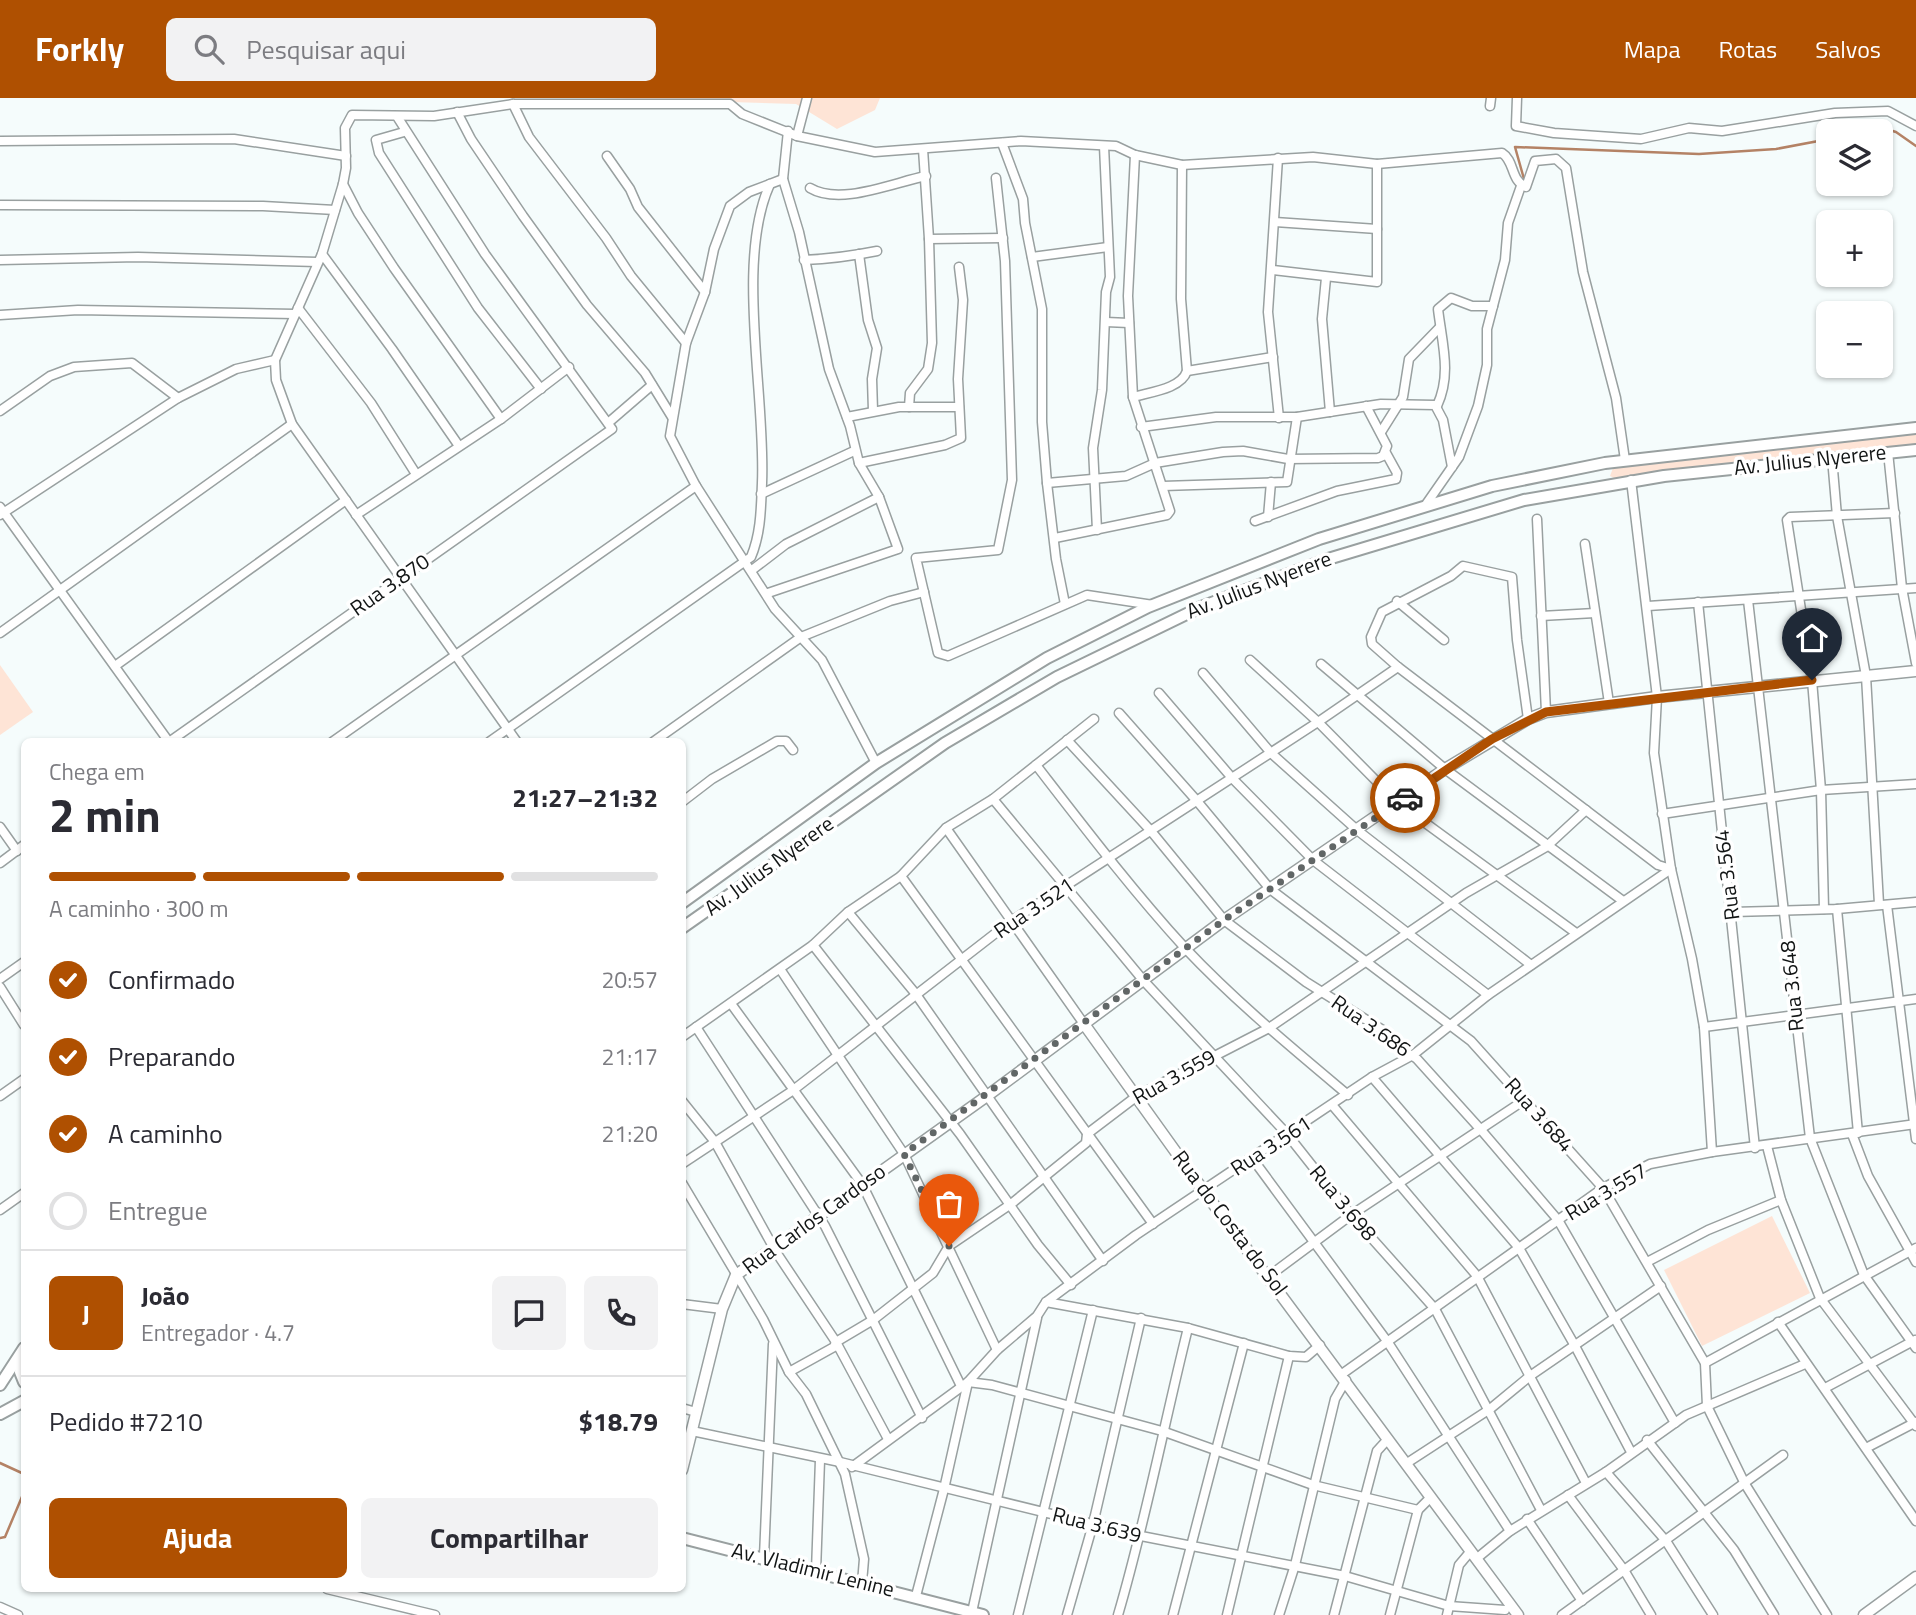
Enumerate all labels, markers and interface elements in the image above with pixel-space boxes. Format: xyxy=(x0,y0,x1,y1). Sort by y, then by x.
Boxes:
search box xyxy=(166,18,656,81)
text: Forkly xyxy=(35,24,124,74)
icon: search xyxy=(190,30,228,68)
text: Pesquisar aqui xyxy=(246,30,406,69)
text: Mapa xyxy=(1624,31,1680,67)
text: Rotas xyxy=(1718,31,1777,67)
text: Salvos xyxy=(1815,31,1881,67)
map controls xyxy=(1816,119,1893,378)
button: layers xyxy=(1816,119,1893,196)
button: + xyxy=(1816,210,1893,287)
button: − xyxy=(1816,301,1893,378)
street label: Av. Julius Nyerere xyxy=(1732,435,1888,483)
street label: Av. Julius Nyerere xyxy=(1182,542,1336,626)
street label: Rua 3.870 xyxy=(343,545,436,623)
pin xyxy=(1782,608,1842,680)
icon: home xyxy=(1793,619,1831,657)
text: Chega em xyxy=(49,754,145,789)
courier xyxy=(1370,763,1440,833)
text: 21:27–21:32 xyxy=(512,778,658,817)
icon: car xyxy=(1386,779,1424,817)
text: 2 min xyxy=(49,780,161,850)
street label: Av. Julius Nyerere xyxy=(697,807,840,923)
street label: Rua 3.564 xyxy=(1705,828,1747,922)
street label: Rua 3.521 xyxy=(987,869,1080,946)
text: A caminho · 300 m xyxy=(49,891,228,926)
street label: Rua 3.648 xyxy=(1770,939,1812,1033)
text: Confirmado xyxy=(108,960,235,999)
icon: check xyxy=(49,961,87,999)
text: 20:57 xyxy=(601,962,658,997)
street label: Rua 3.686 xyxy=(1325,986,1418,1064)
text: Preparando xyxy=(108,1037,235,1076)
icon: check xyxy=(49,1038,87,1076)
text: 21:17 xyxy=(601,1039,658,1074)
street label: Rua 3.559 xyxy=(1126,1040,1221,1112)
street label: Rua 3.684 xyxy=(1497,1070,1582,1159)
street label: Rua 3.561 xyxy=(1224,1107,1317,1183)
text: A caminho xyxy=(108,1114,223,1153)
icon: check xyxy=(49,1115,87,1153)
text: 21:20 xyxy=(601,1116,658,1151)
street label: Rua do Costa do Sol xyxy=(1165,1143,1296,1302)
street label: Rua 3.557 xyxy=(1558,1154,1653,1228)
street label: Rua Carlos Cardoso xyxy=(735,1155,892,1281)
street label: Rua 3.698 xyxy=(1302,1157,1385,1248)
pin xyxy=(919,1174,979,1246)
icon: bag xyxy=(930,1185,968,1223)
text: Entregue xyxy=(108,1191,208,1230)
text: João xyxy=(141,1276,190,1315)
button: chat xyxy=(492,1276,566,1350)
button: phone xyxy=(584,1276,658,1350)
text: J xyxy=(82,1294,90,1333)
text: Entregador · 4.7 xyxy=(141,1315,295,1350)
text: Pedido #7210 xyxy=(49,1402,203,1441)
text: $18.79 xyxy=(579,1402,658,1441)
button: Ajuda xyxy=(49,1498,347,1578)
button: Compartilhar xyxy=(361,1498,658,1578)
street label: Rua 3.639 xyxy=(1049,1498,1145,1551)
street label: Av. Vladimir Lenine xyxy=(729,1533,898,1605)

